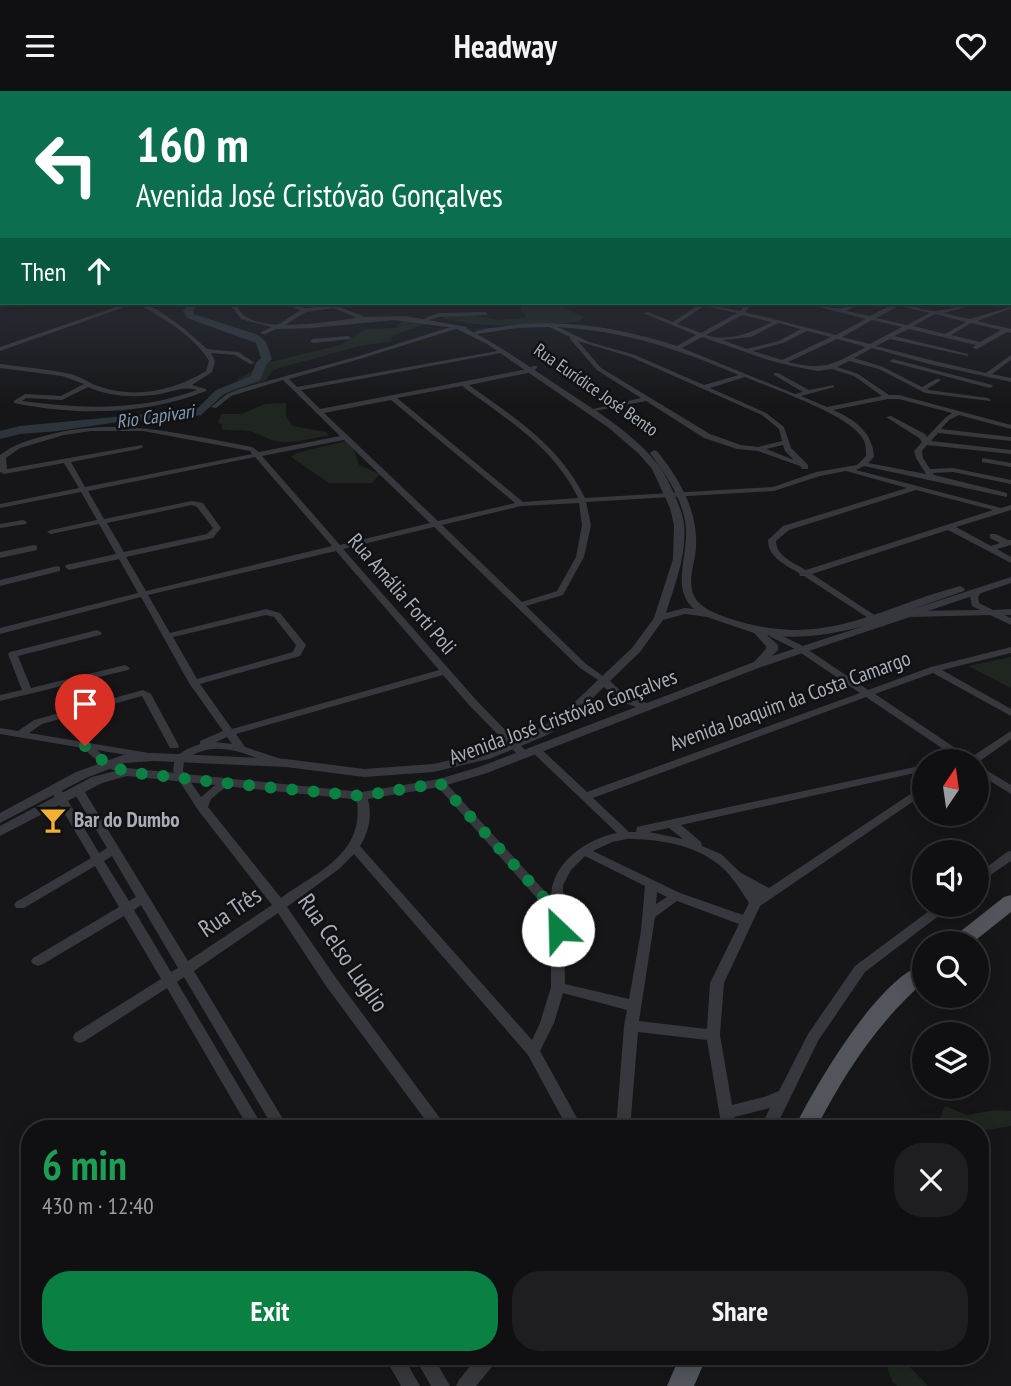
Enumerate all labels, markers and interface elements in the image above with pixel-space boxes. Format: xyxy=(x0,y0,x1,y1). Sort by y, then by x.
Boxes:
text: Headway xyxy=(454,25,557,67)
icon: menu xyxy=(21,27,59,65)
icon: heart xyxy=(952,27,990,65)
text: 160 m xyxy=(136,112,249,176)
icon: left xyxy=(21,119,112,210)
text: Avenida José Cristóvão Gonçalves xyxy=(136,174,503,216)
icon: ahead xyxy=(80,252,118,290)
text: Then xyxy=(21,255,66,288)
street label: Rua Eurídice José Bento xyxy=(530,338,663,441)
water label: Rio Capivari xyxy=(115,398,198,433)
street label: Rua Amália Forti Poli xyxy=(342,527,462,660)
street label: Avenida Joaquim da Costa Camargo xyxy=(666,644,914,757)
street label: Avenida José Cristóvão Gonçalves xyxy=(445,663,681,770)
pin xyxy=(55,674,115,746)
icon: arrive xyxy=(66,685,104,723)
north arrow xyxy=(912,749,989,826)
map controls xyxy=(912,749,989,1099)
bar icon: Bar do Dumbo xyxy=(38,805,68,835)
place label: Bar do Dumbo xyxy=(74,806,180,833)
button: sound xyxy=(912,840,989,917)
street label: Rua Três xyxy=(192,879,267,944)
street label: Rua Celso Luglio xyxy=(291,887,396,1018)
position arrow xyxy=(521,893,595,967)
button: search xyxy=(912,931,989,1008)
button: layers xyxy=(912,1022,989,1099)
text: 6 min xyxy=(42,1137,127,1192)
button: close xyxy=(894,1143,968,1217)
text: 430 m · 12:40 xyxy=(42,1191,154,1220)
button: Exit xyxy=(42,1271,498,1351)
button: Share xyxy=(512,1271,968,1351)

